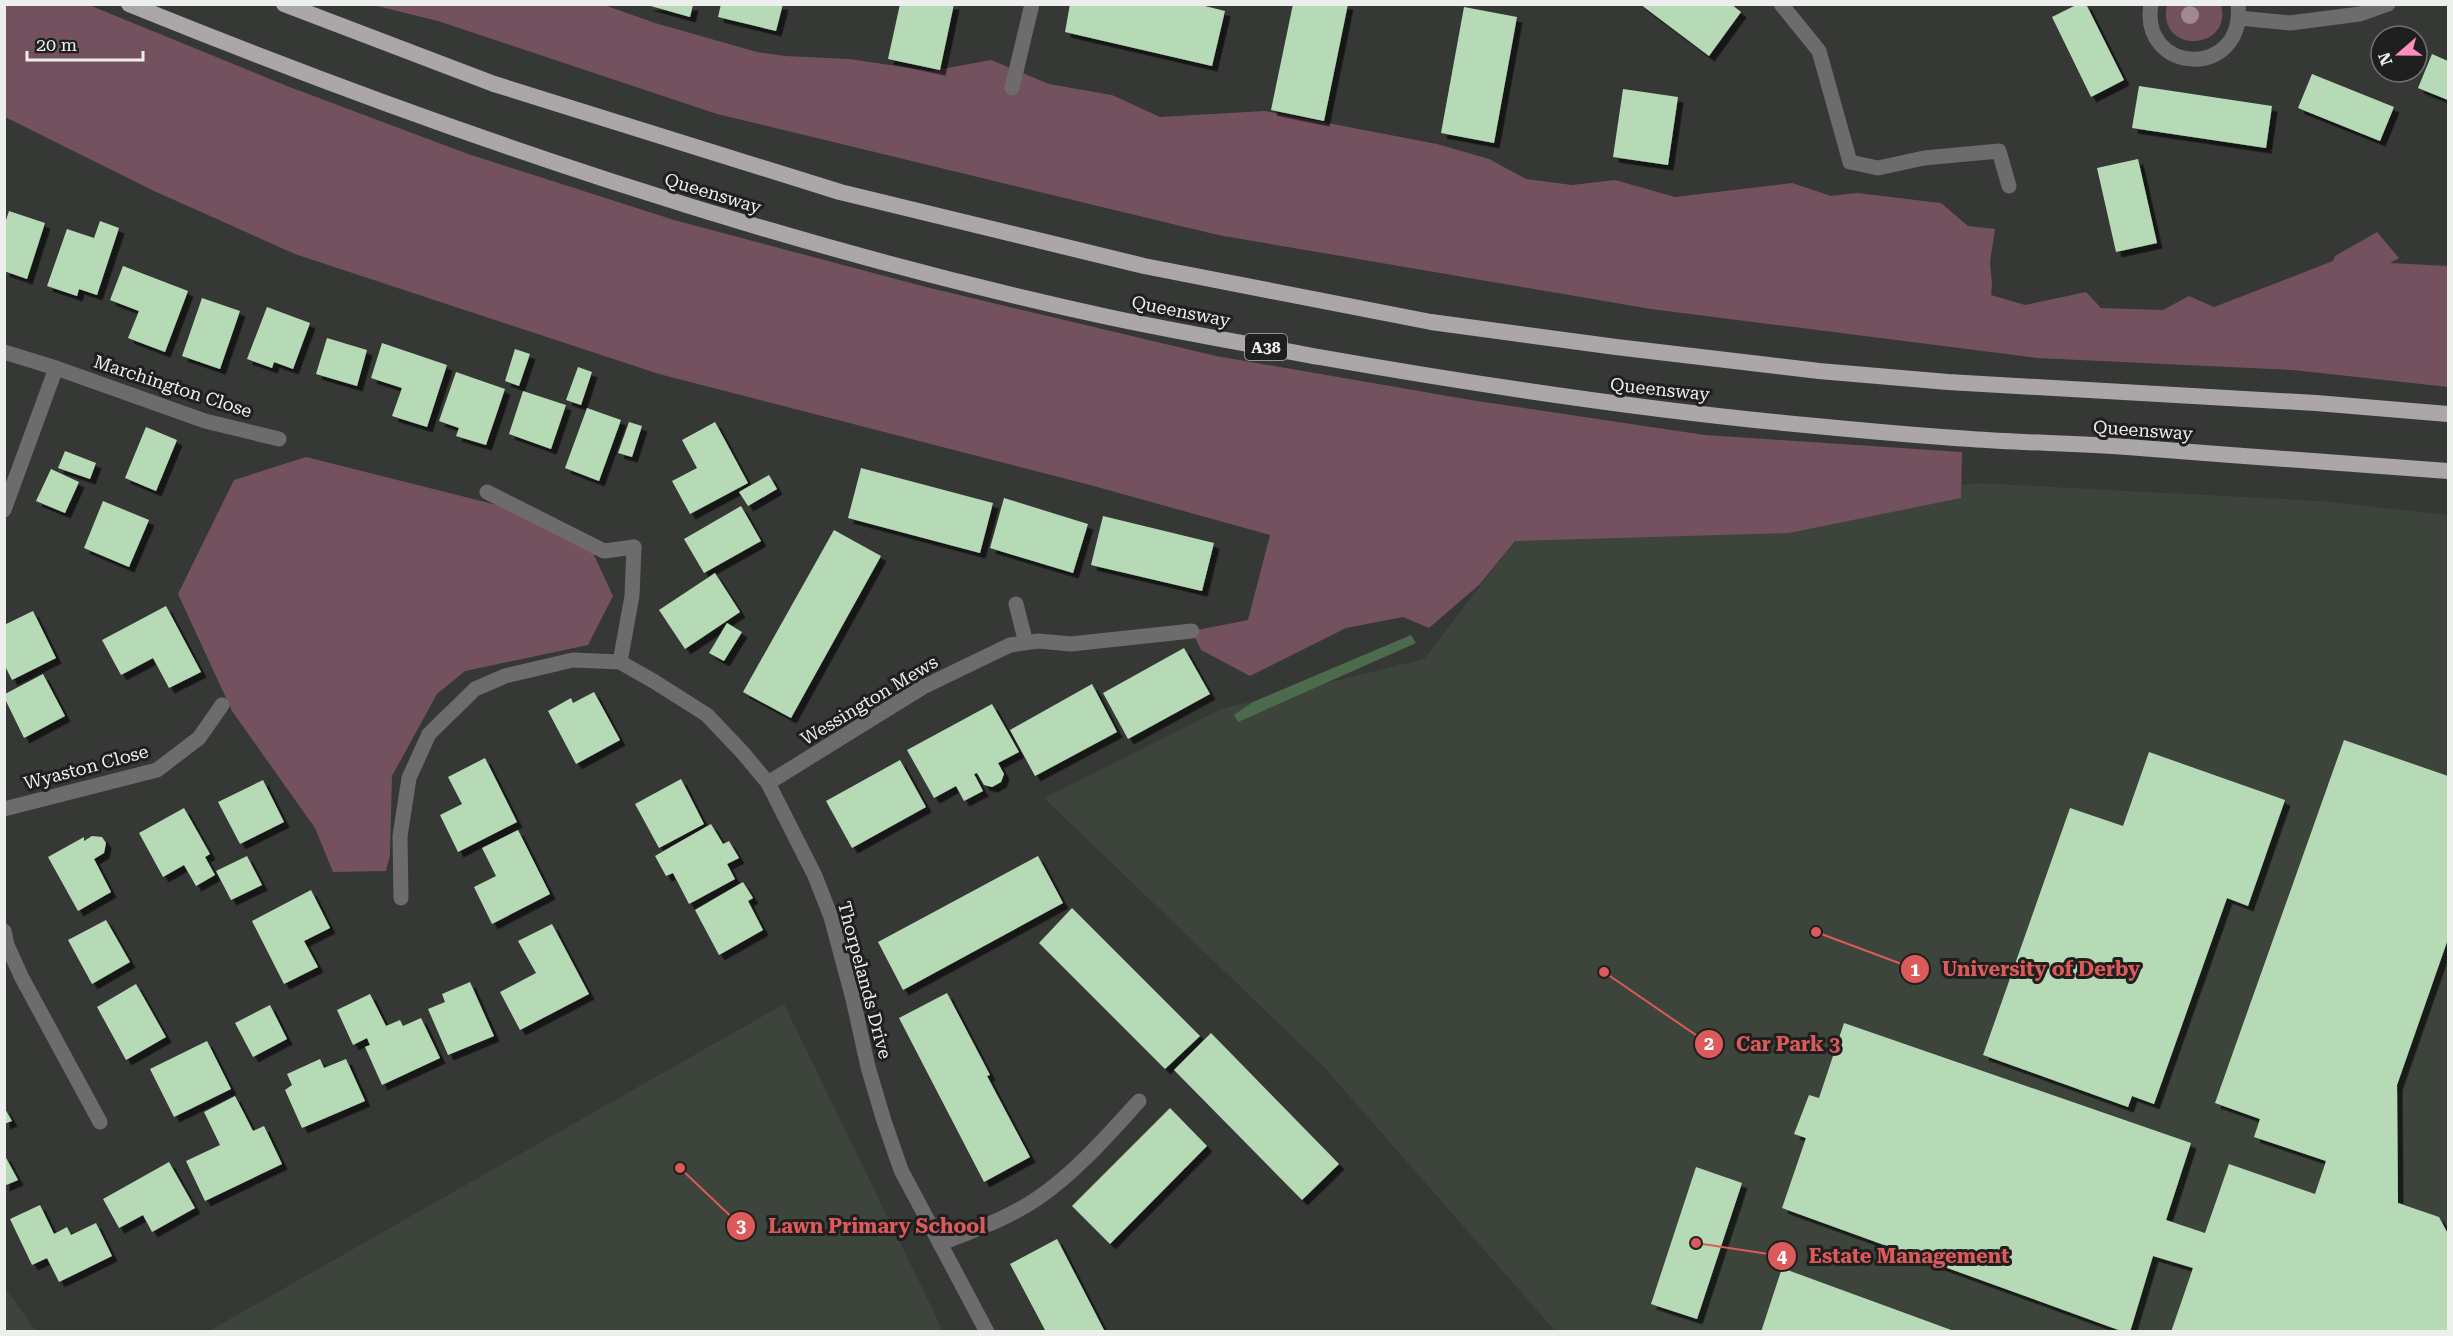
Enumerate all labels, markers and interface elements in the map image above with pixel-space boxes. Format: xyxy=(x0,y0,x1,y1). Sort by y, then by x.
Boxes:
scale bar xyxy=(27,24,142,62)
north arrow xyxy=(2369,24,2429,84)
text: 20 m xyxy=(36,34,77,55)
text: N xyxy=(2374,50,2396,68)
street label: Queensway xyxy=(662,168,764,218)
street label: Queensway xyxy=(1130,291,1232,331)
road number: A38 xyxy=(1245,334,1287,360)
street label: Marchington Close xyxy=(91,351,255,422)
street label: Queensway xyxy=(1609,373,1711,405)
street label: Queensway xyxy=(2092,416,2194,444)
street label: Wessington Mews xyxy=(797,651,941,749)
street label: Wyaston Close xyxy=(21,740,151,794)
street label: Thorpelands Drive xyxy=(834,899,896,1061)
callout: University of Derby xyxy=(1900,950,2152,988)
text: University of Derby xyxy=(1942,957,2140,981)
text: 1 xyxy=(1910,959,1920,980)
callout: Car Park 3 xyxy=(1694,1025,1852,1063)
text: Car Park 3 xyxy=(1736,1032,1840,1056)
text: 2 xyxy=(1704,1033,1714,1054)
callout: Lawn Primary School xyxy=(726,1207,997,1245)
text: Lawn Primary School xyxy=(768,1214,986,1238)
text: 3 xyxy=(736,1215,746,1236)
callout: Estate Management xyxy=(1767,1237,2022,1275)
text: Estate Management xyxy=(1809,1244,2009,1268)
text: 4 xyxy=(1777,1246,1787,1267)

